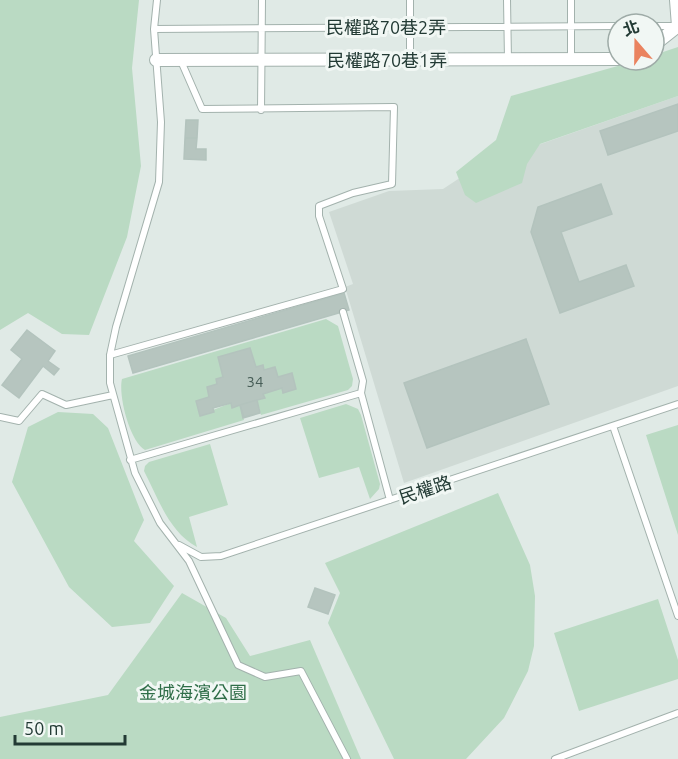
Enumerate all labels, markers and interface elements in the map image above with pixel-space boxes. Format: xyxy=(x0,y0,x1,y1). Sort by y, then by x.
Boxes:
north arrow xyxy=(606,12,666,72)
street label: 民權路70巷2弄 xyxy=(326,17,446,37)
text: 北 xyxy=(620,17,641,39)
street label: 民權路70巷1弄 xyxy=(327,50,447,70)
house number: 34 xyxy=(247,373,263,390)
street label: 民權路 xyxy=(396,471,454,507)
park label: 金城海濱公園 xyxy=(139,682,247,702)
scale bar xyxy=(15,708,124,746)
text: 50 m xyxy=(24,718,64,738)

